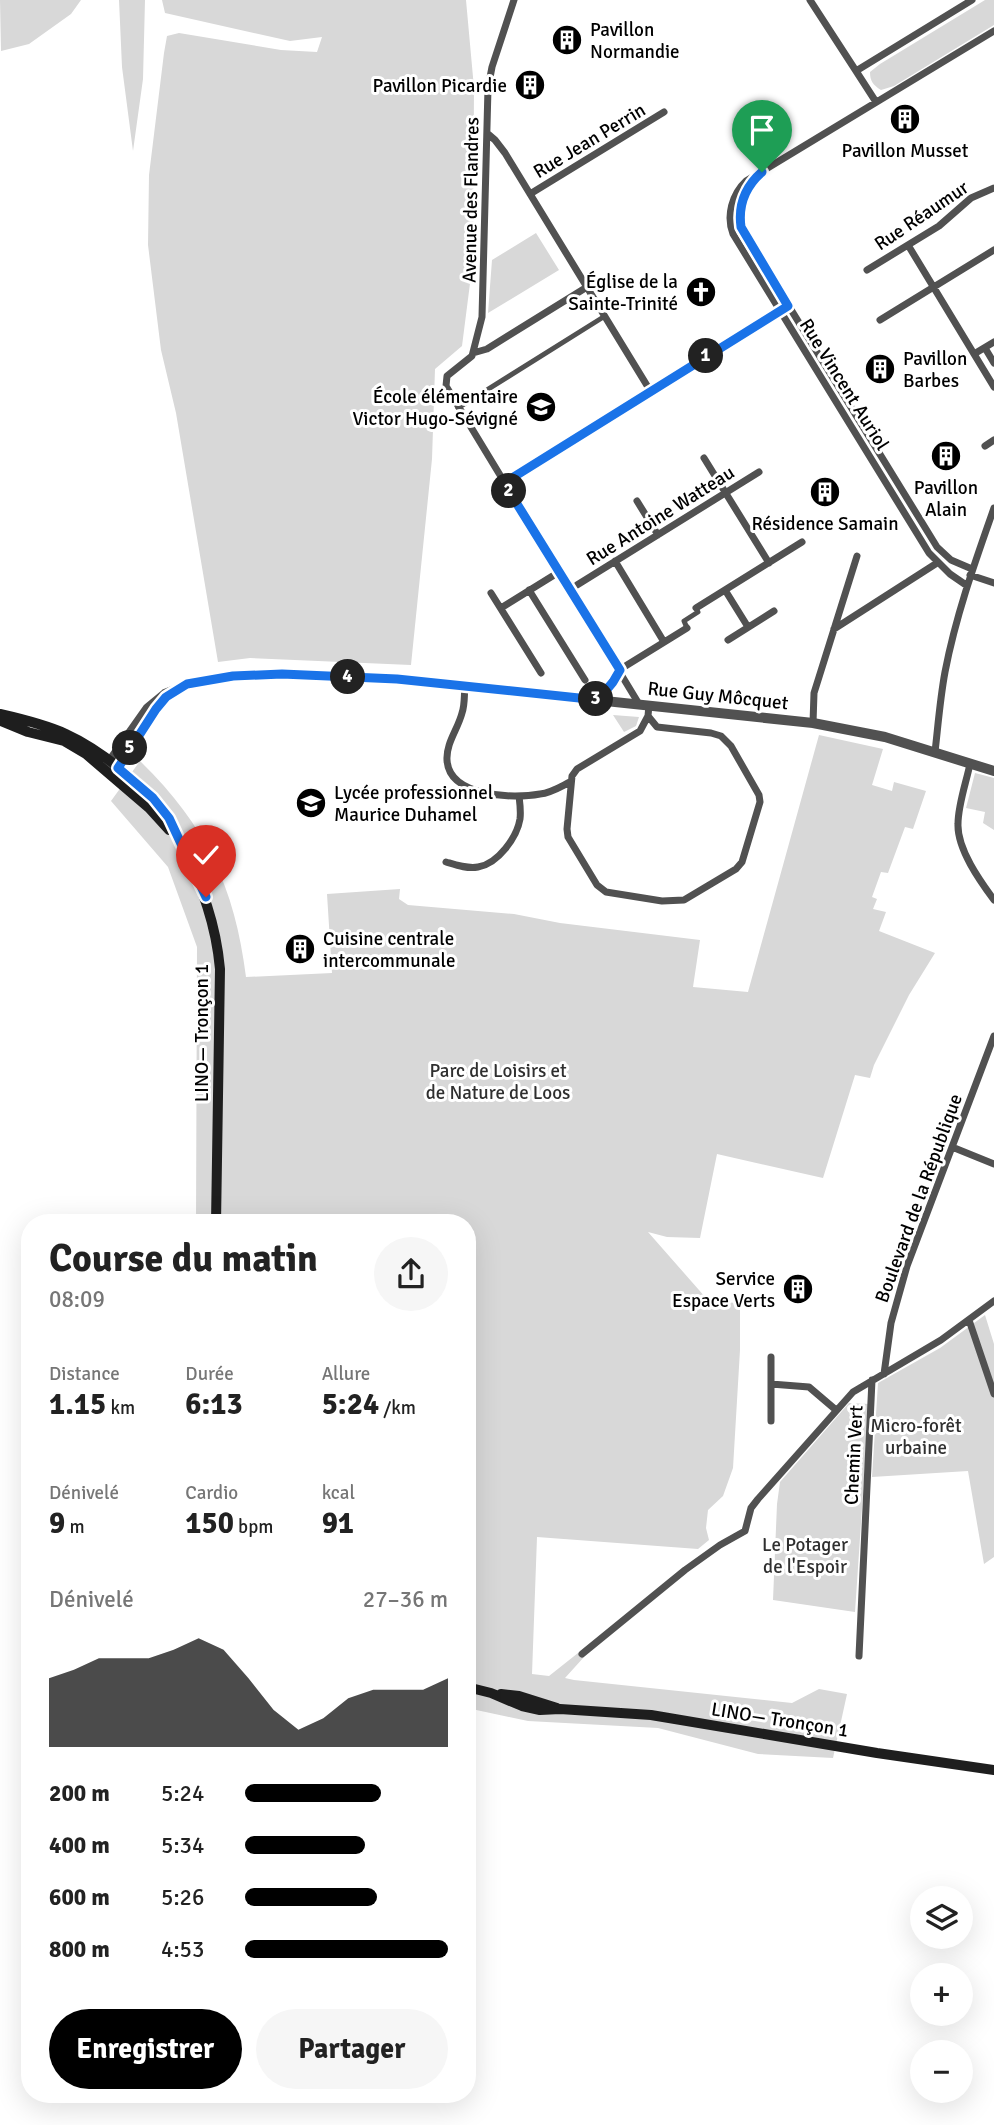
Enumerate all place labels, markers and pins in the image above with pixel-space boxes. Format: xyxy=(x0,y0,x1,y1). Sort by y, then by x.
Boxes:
place label: Pavillon Normandie xyxy=(590,18,680,64)
building icon: Pavillon Normandie xyxy=(550,23,584,57)
building icon: Pavillon Picardie xyxy=(513,68,547,102)
place label: Pavillon Picardie xyxy=(373,74,507,98)
pin xyxy=(732,100,792,172)
building icon: Pavillon Musset xyxy=(888,102,922,136)
place label: Pavillon Musset xyxy=(842,139,969,163)
place label: Église de la Sainte-Trinité xyxy=(568,270,678,316)
church icon: Église de la Sainte-Trinité xyxy=(684,275,718,309)
pin: 1 xyxy=(688,338,724,374)
place label: Pavillon Barbes xyxy=(903,347,967,393)
building icon: Pavillon Barbes xyxy=(863,352,897,386)
place label: École élémentaire Victor Hugo-Sévigné xyxy=(352,385,518,431)
school or university icon: École élémentaire Victor Hugo-Sévigné xyxy=(524,390,558,424)
building icon: Pavillon Alain xyxy=(929,439,963,473)
pin: 2 xyxy=(491,474,526,508)
building icon: Résidence Samain xyxy=(808,475,842,509)
place label: Pavillon Alain xyxy=(914,476,978,522)
place label: Résidence Samain xyxy=(751,512,899,536)
pin: 4 xyxy=(330,660,366,694)
pin: 3 xyxy=(578,682,614,716)
pin: 5 xyxy=(113,730,148,766)
place label: Lycée professionnel Maurice Duhamel xyxy=(334,781,493,827)
school or university icon: Lycée professionnel Maurice Duhamel xyxy=(294,786,328,820)
pin xyxy=(176,825,236,897)
place label: Cuisine centrale intercommunale xyxy=(323,927,455,973)
building icon: Cuisine centrale intercommunale xyxy=(283,932,317,966)
place label: Service Espace Verts xyxy=(672,1267,775,1313)
building icon: Service Espace Verts xyxy=(781,1272,815,1306)

